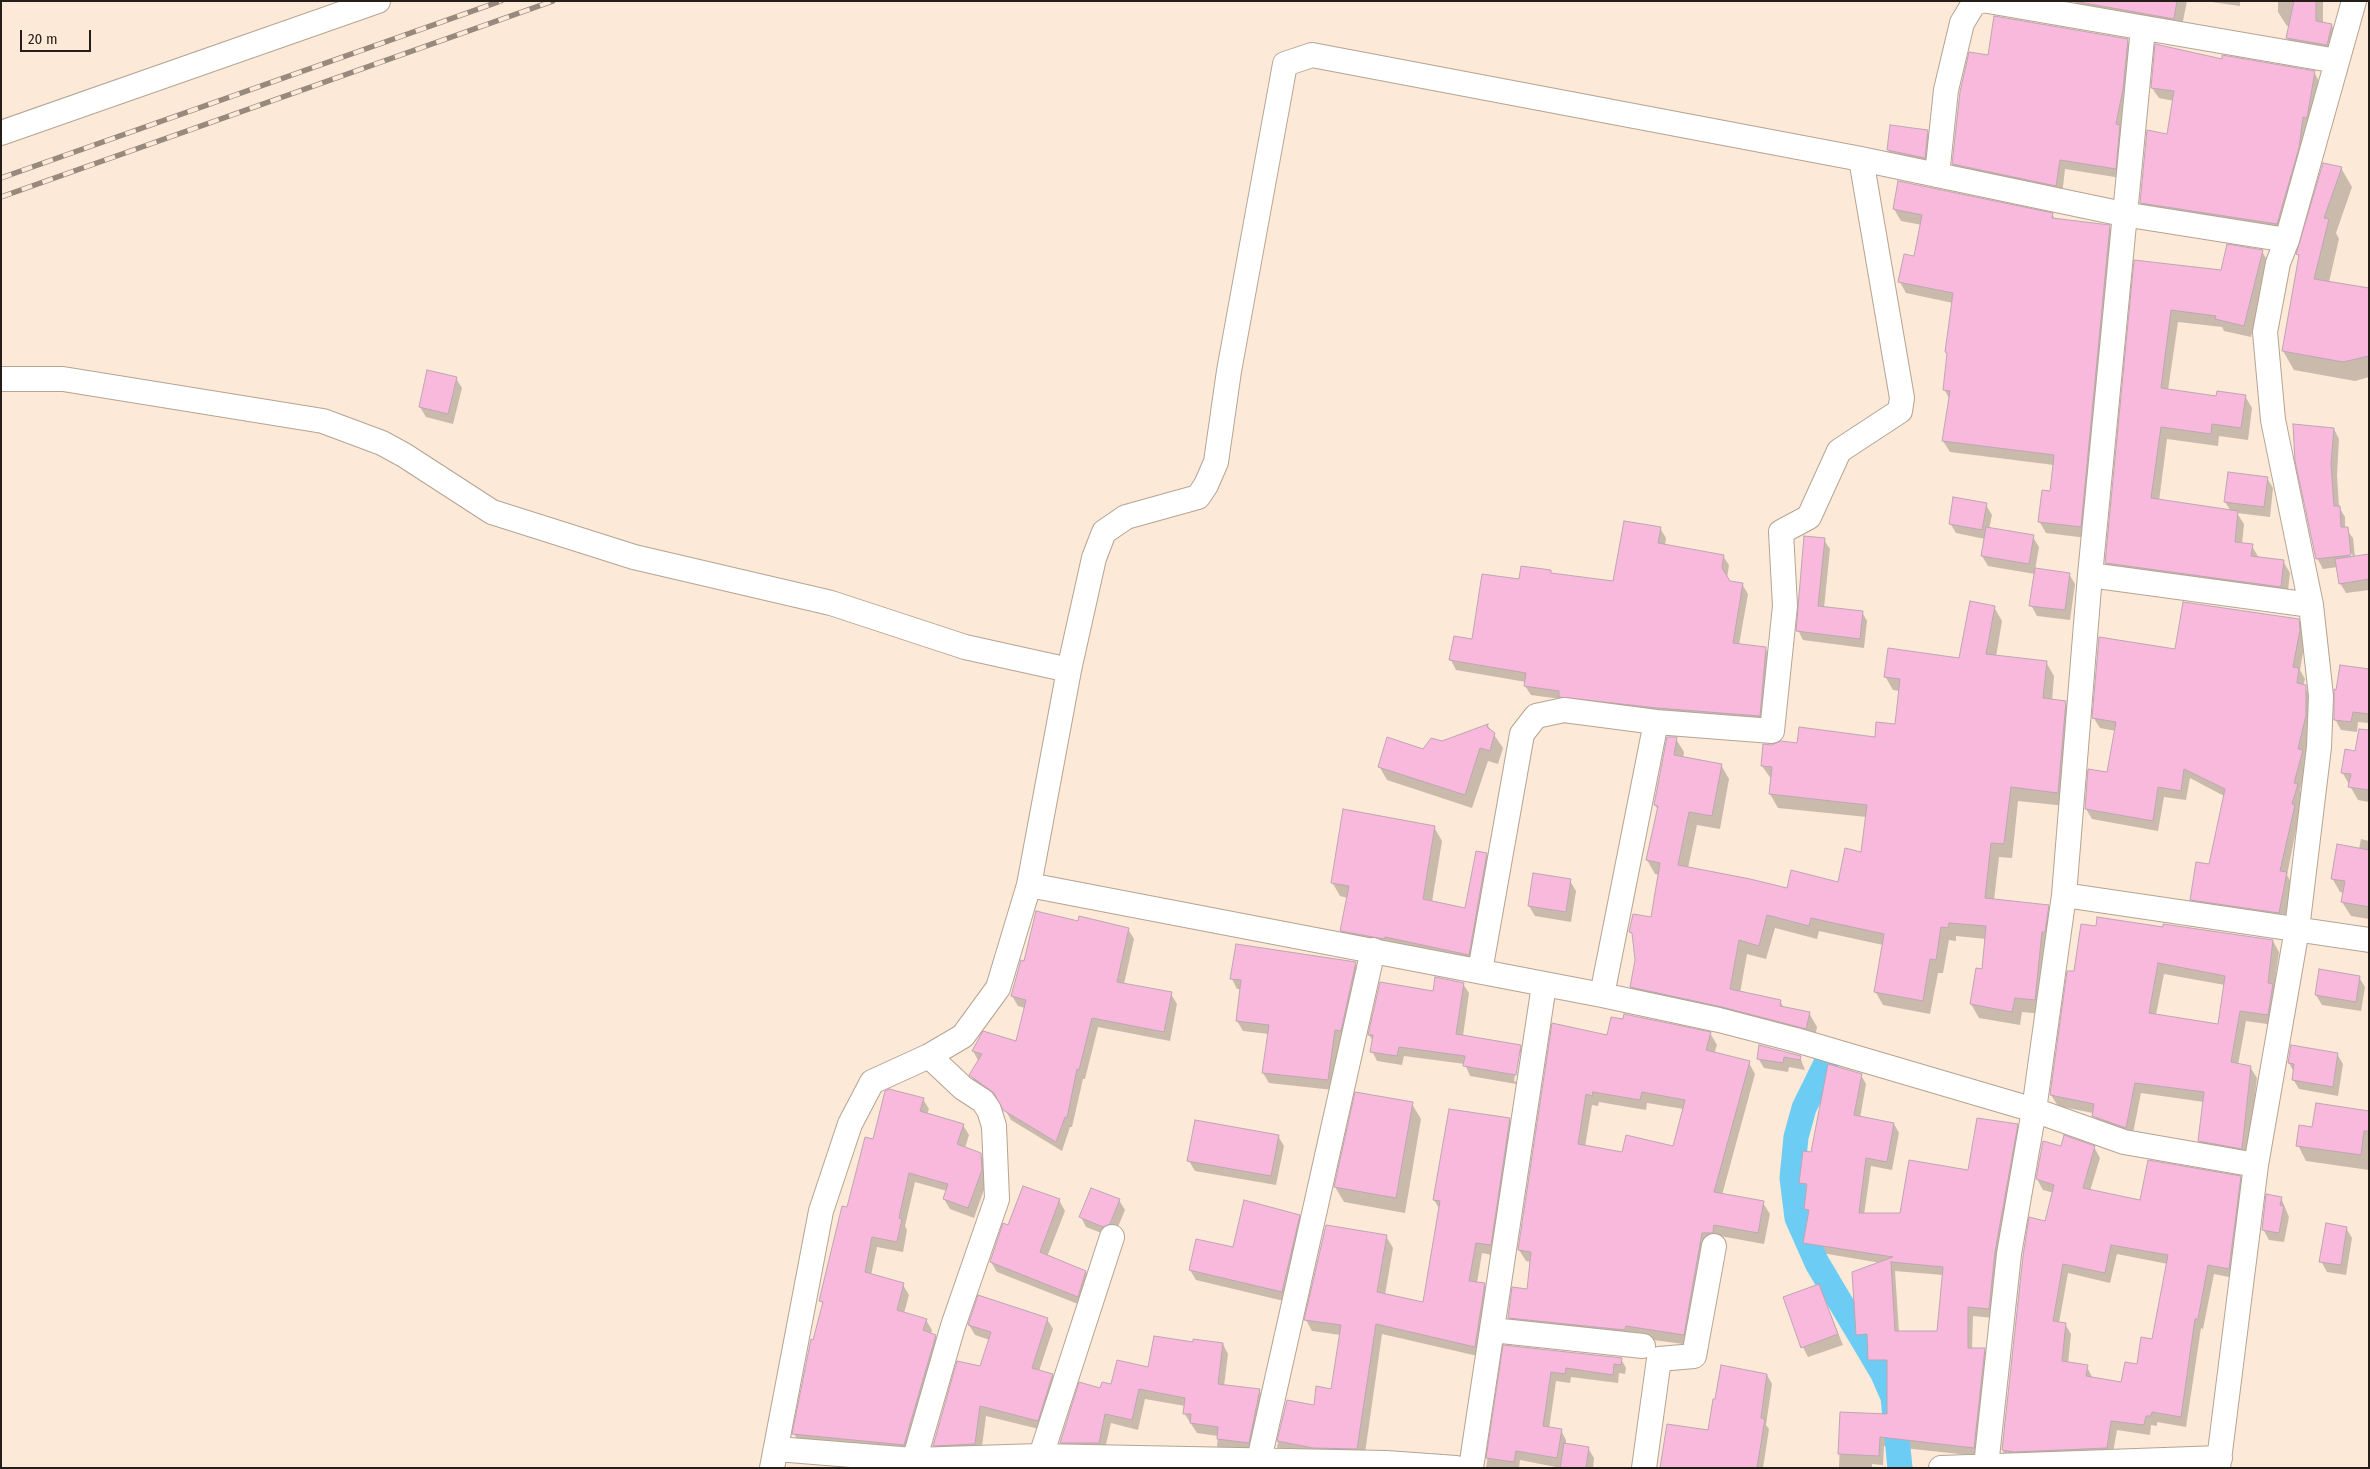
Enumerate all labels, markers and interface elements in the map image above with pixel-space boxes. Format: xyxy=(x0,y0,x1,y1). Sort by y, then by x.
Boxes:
scale bar xyxy=(22,20,94,52)
text: 20 m xyxy=(28,30,58,48)

